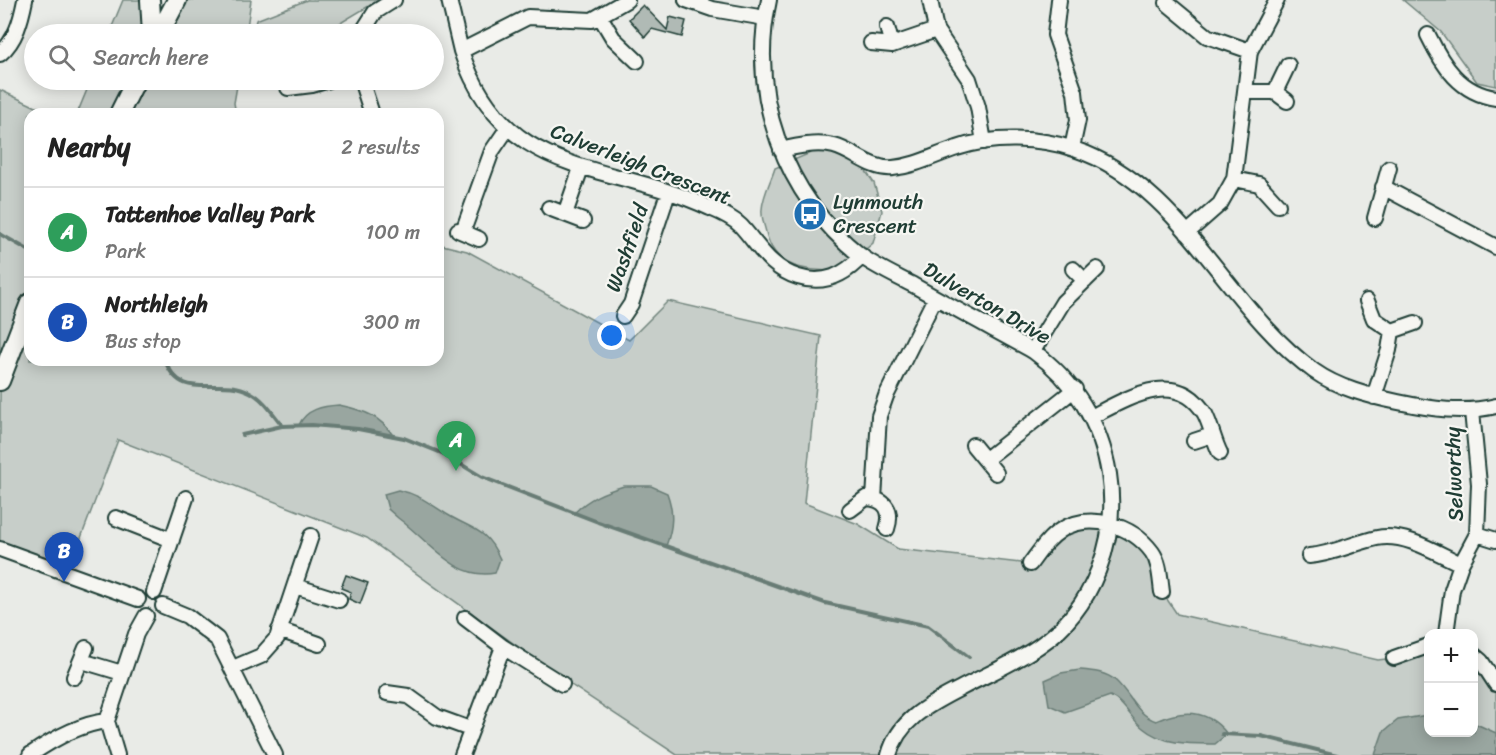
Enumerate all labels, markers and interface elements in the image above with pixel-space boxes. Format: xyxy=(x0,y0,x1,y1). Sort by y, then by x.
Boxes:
search box xyxy=(24,24,444,90)
text: Search here xyxy=(93,38,209,77)
icon: search xyxy=(45,41,78,74)
street label: Calverleigh Crescent xyxy=(545,112,737,216)
text: Nearby xyxy=(48,124,130,170)
text: 2 results xyxy=(341,130,420,165)
place label: Lynmouth Crescent xyxy=(833,183,923,245)
text: Tattenhoe Valley Park xyxy=(105,195,315,234)
bus stop icon: Lynmouth Crescent xyxy=(792,196,828,232)
street label: Washfield xyxy=(594,197,660,297)
text: A xyxy=(61,215,74,250)
text: 100 m xyxy=(366,215,420,250)
text: Park xyxy=(105,234,146,269)
street label: Dulverton Drive xyxy=(916,251,1059,355)
text: Northleigh xyxy=(105,285,208,324)
text: B xyxy=(61,305,74,340)
text: 300 m xyxy=(363,305,420,340)
your location xyxy=(597,321,626,350)
text: Bus stop xyxy=(105,324,181,359)
pin: A xyxy=(436,422,476,471)
street label: Selworthy xyxy=(1433,426,1475,522)
pin: B xyxy=(44,532,84,582)
map controls xyxy=(1424,629,1478,737)
button: + xyxy=(1424,629,1478,683)
button: − xyxy=(1424,683,1478,737)

